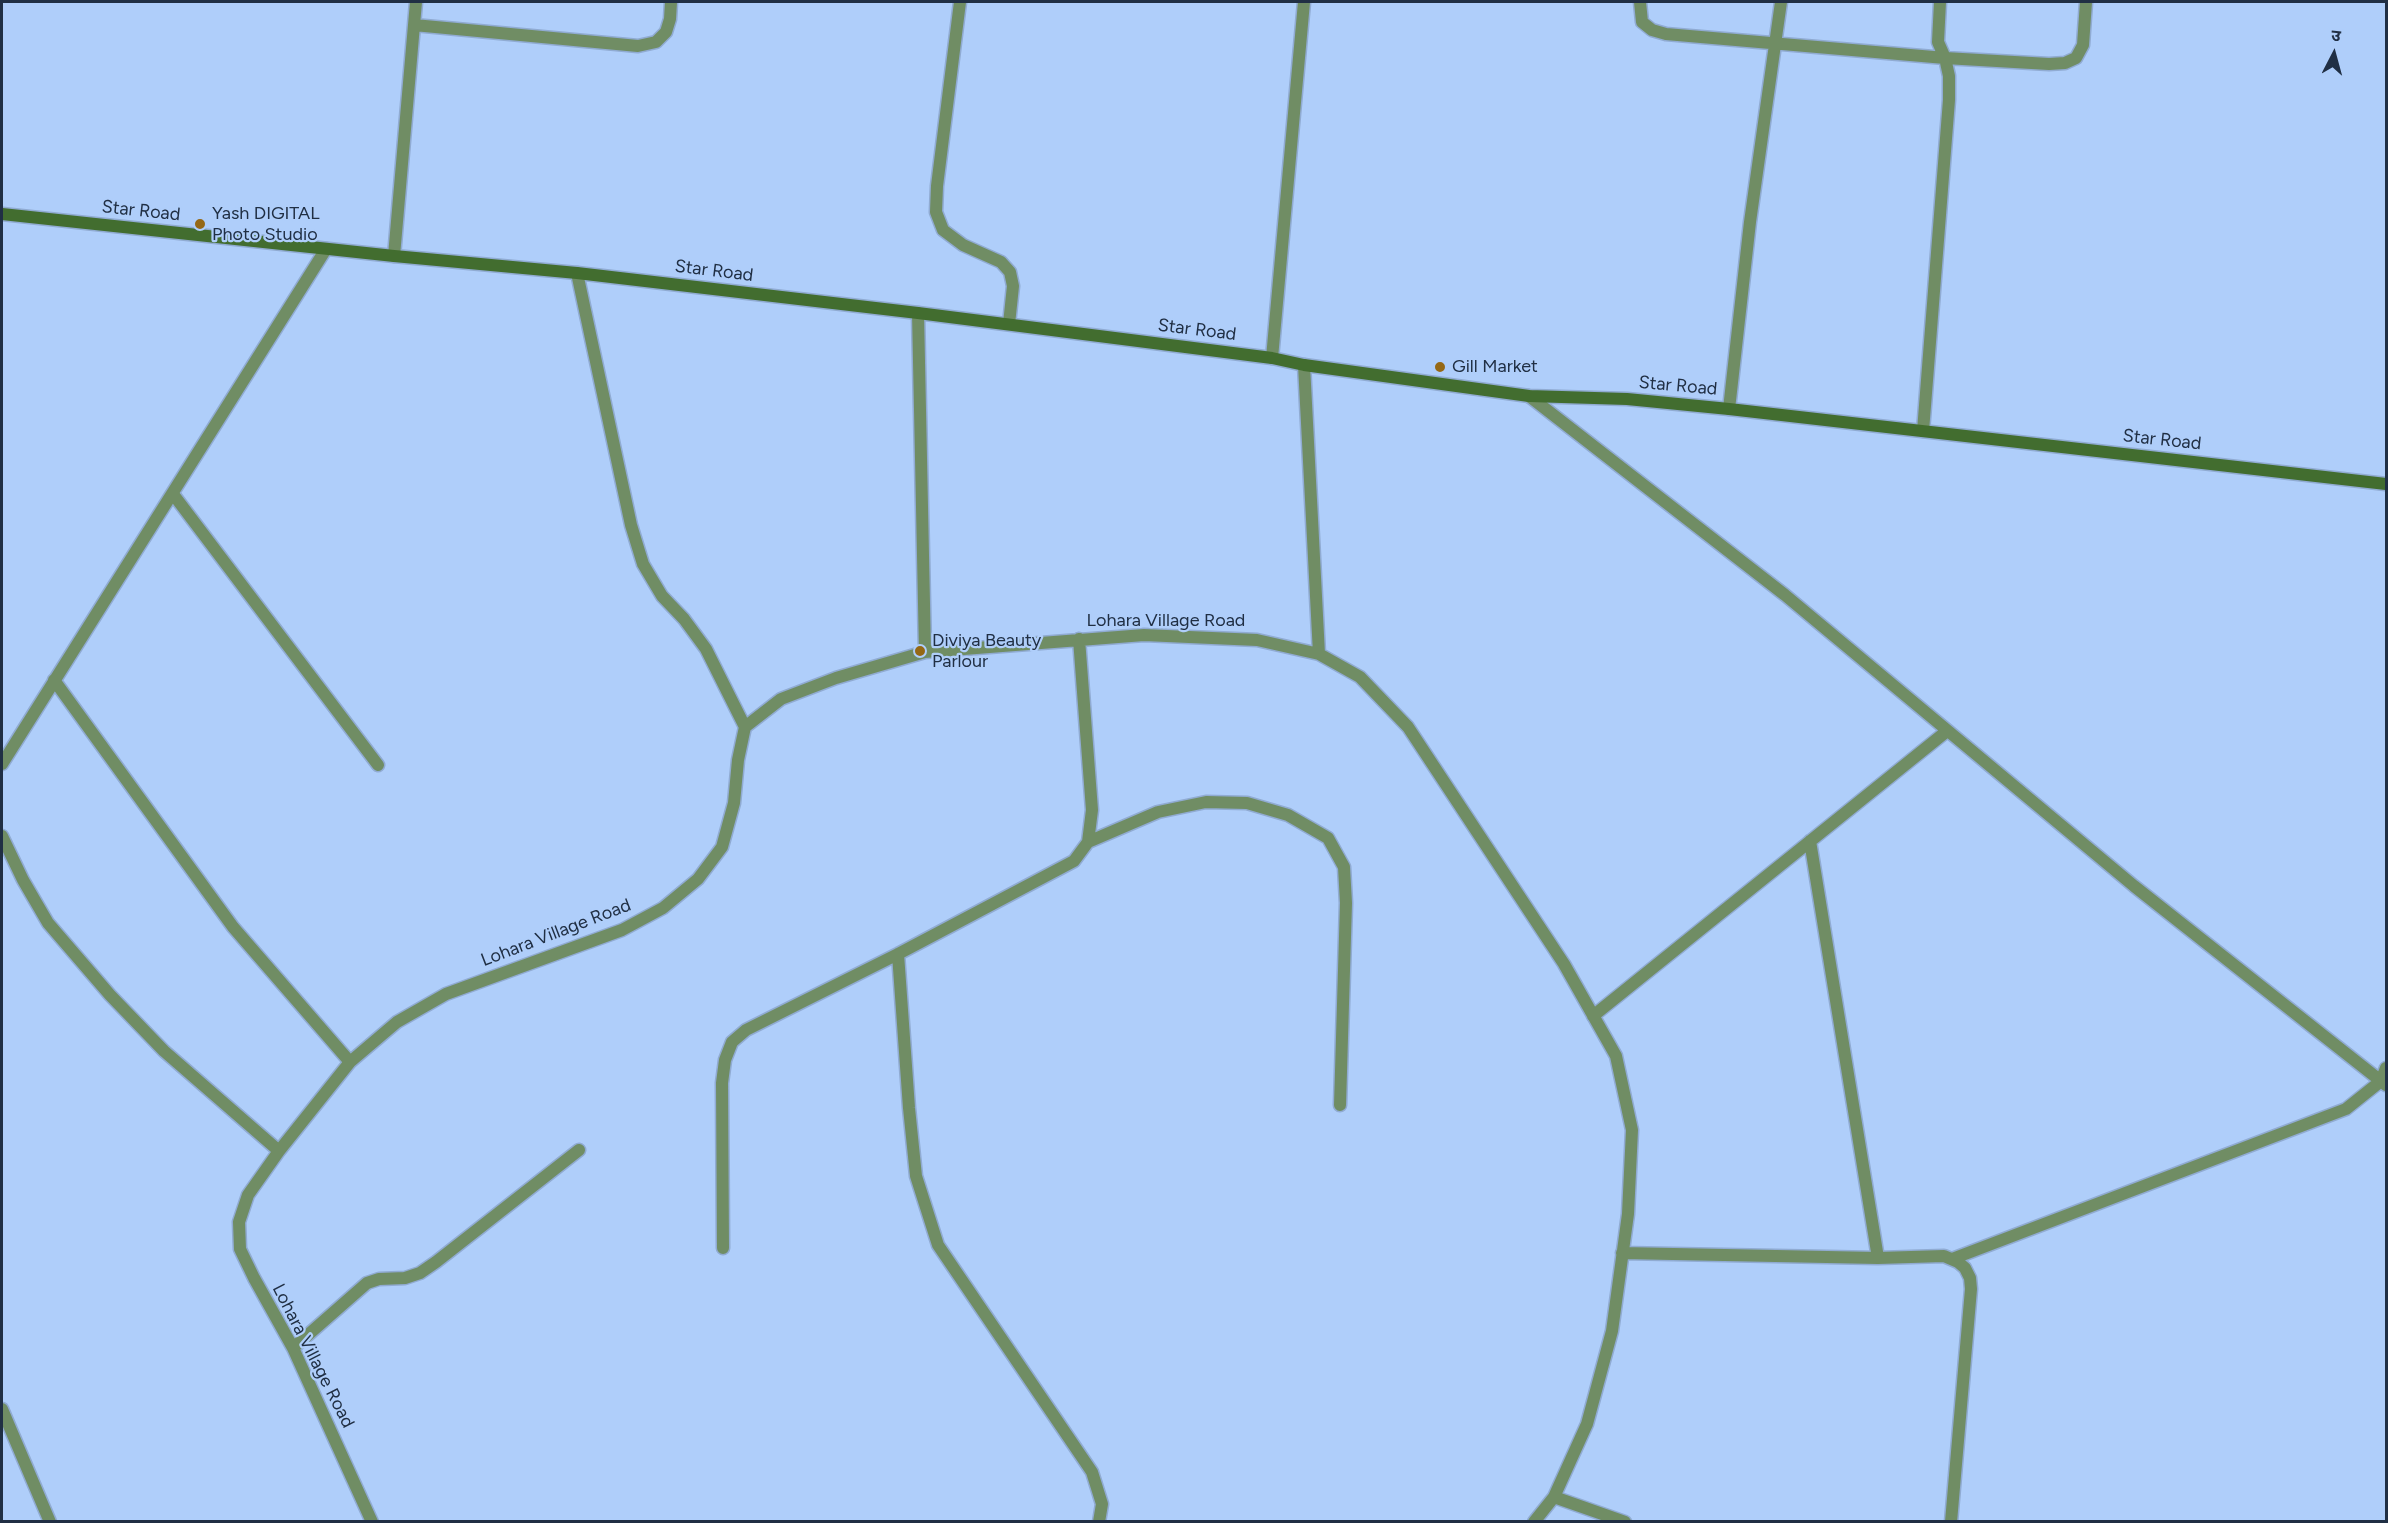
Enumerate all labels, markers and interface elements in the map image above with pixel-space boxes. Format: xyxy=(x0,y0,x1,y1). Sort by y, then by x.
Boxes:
north arrow xyxy=(2304,24,2364,84)
text: उ xyxy=(2330,26,2342,46)
street label: Star Road xyxy=(101,196,181,226)
place label: Yash DIGITAL Photo Studio xyxy=(212,203,320,246)
marker: Yash DIGITAL Photo Studio xyxy=(193,217,207,231)
street label: Star Road xyxy=(673,255,755,287)
street label: Star Road xyxy=(1156,314,1238,346)
place label: Gill Market xyxy=(1452,356,1538,378)
marker: Gill Market xyxy=(1433,360,1447,374)
street label: Star Road xyxy=(1638,372,1718,400)
street label: Star Road xyxy=(2122,425,2202,455)
street label: Lohara Village Road xyxy=(1087,610,1245,632)
place label: Diviya Beauty Parlour xyxy=(932,630,1041,672)
marker: Diviya Beauty Parlour xyxy=(913,644,927,658)
street label: Lohara Village Road xyxy=(478,894,634,972)
street label: Lohara Village Road xyxy=(267,1280,359,1432)

